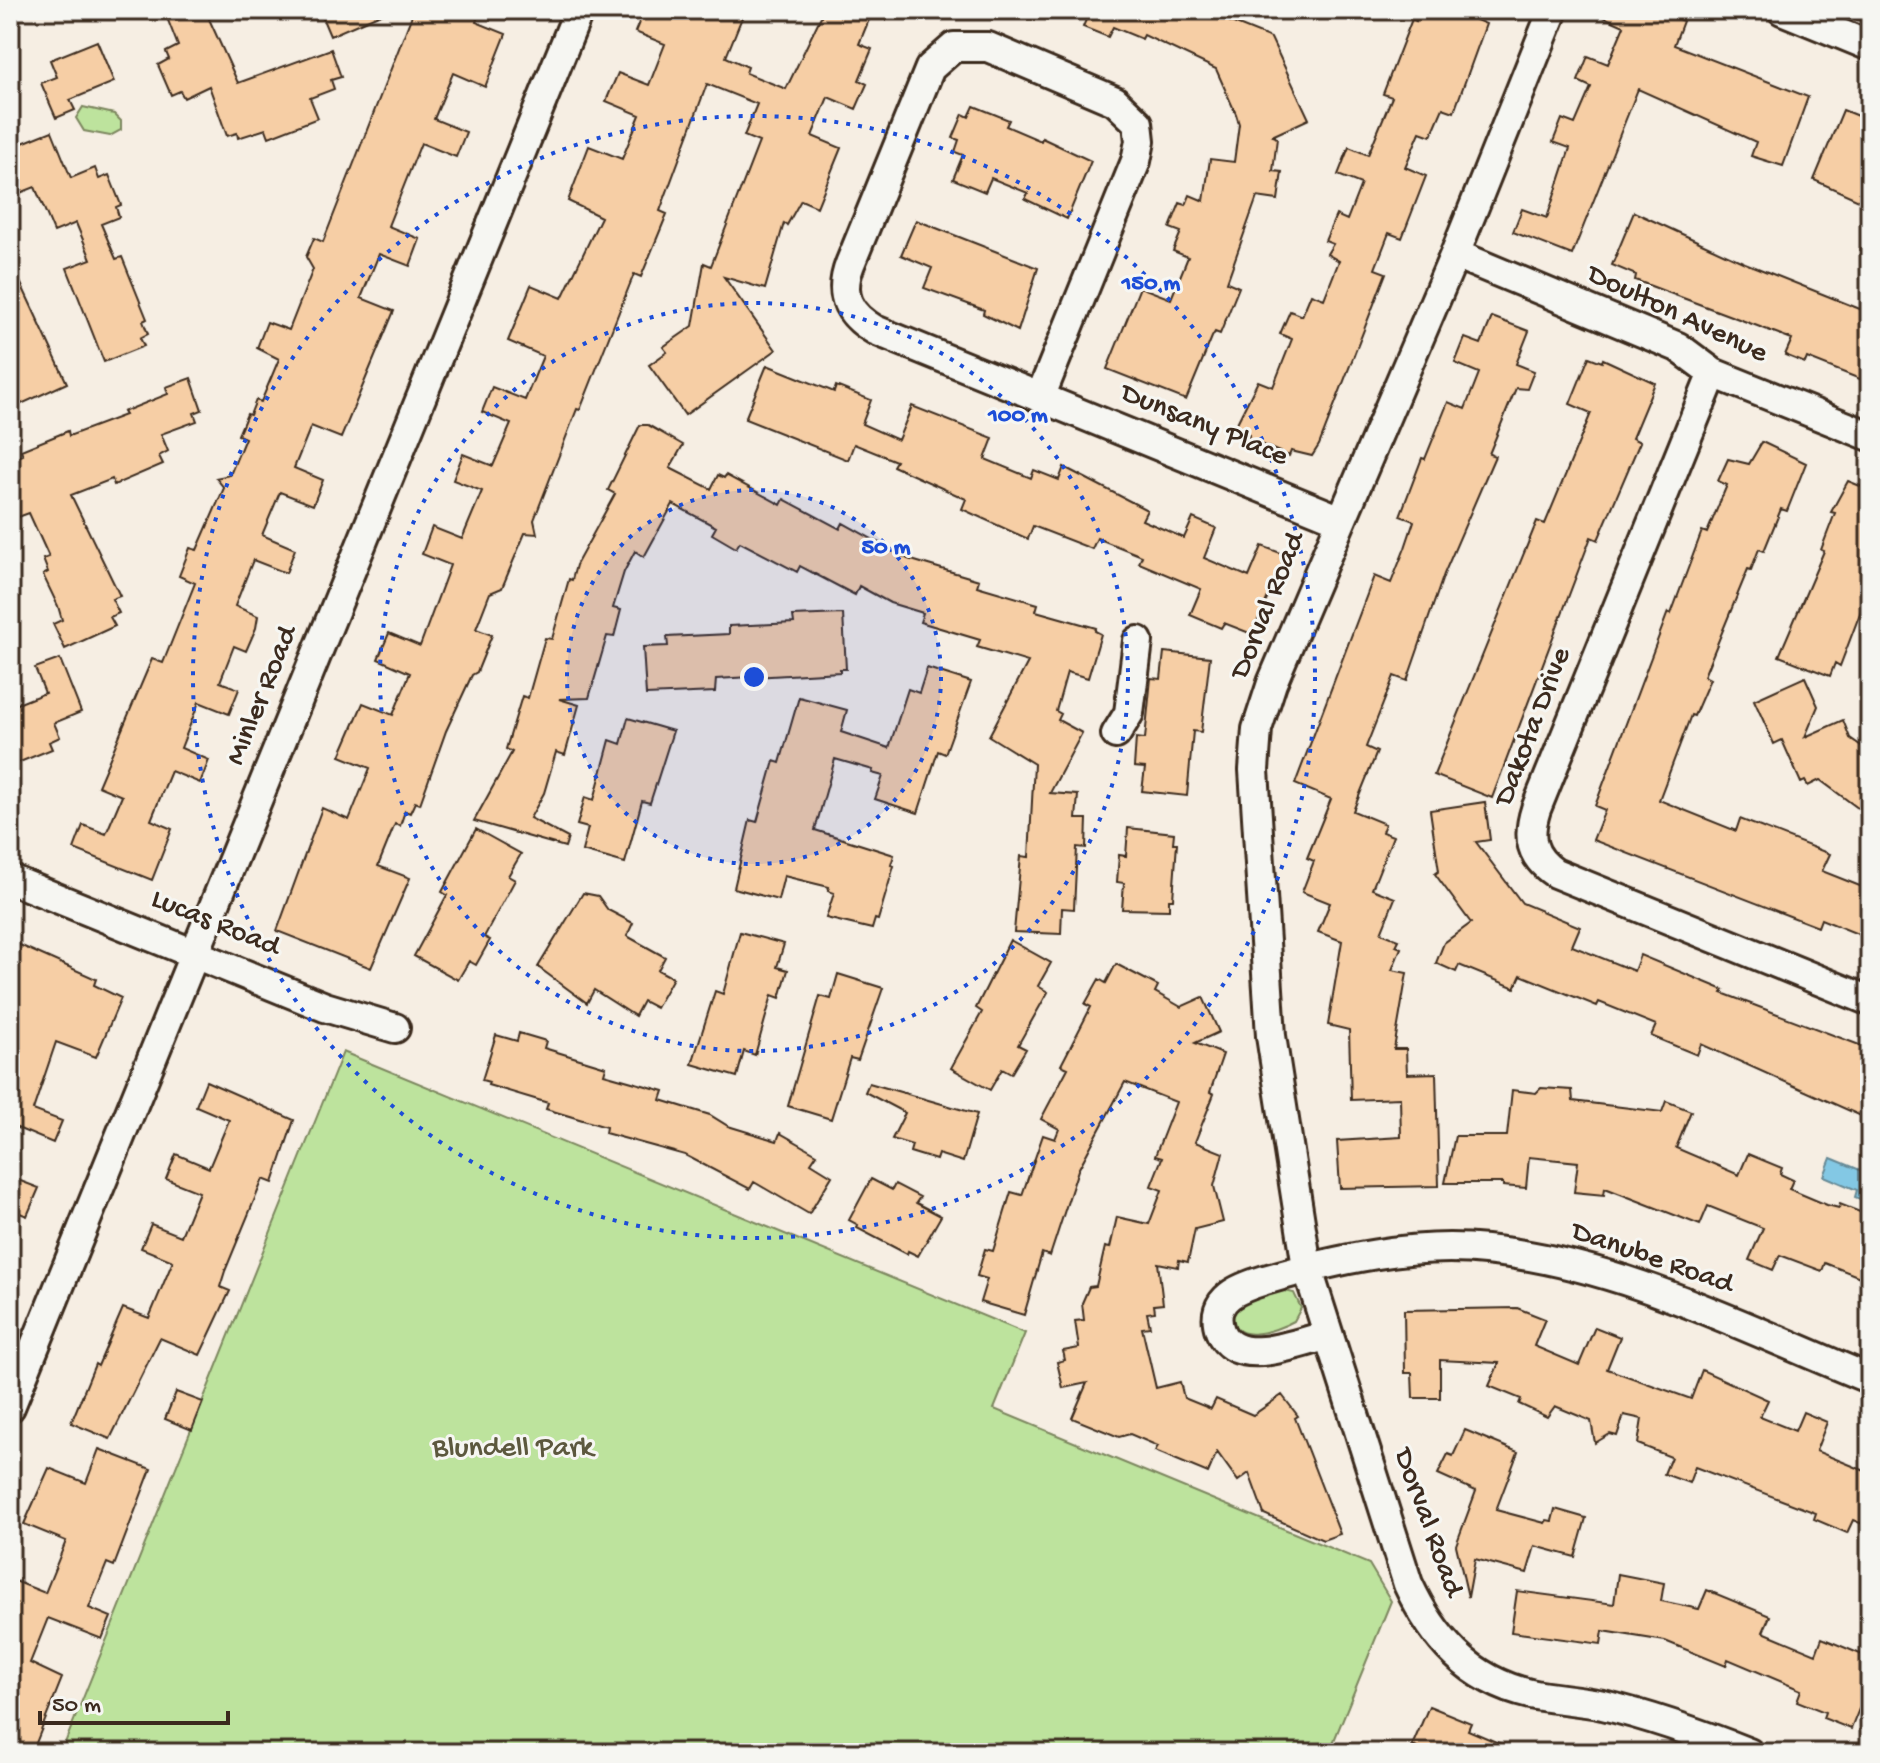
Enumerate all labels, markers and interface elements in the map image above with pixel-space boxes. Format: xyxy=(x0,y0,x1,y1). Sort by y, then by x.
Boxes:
street label: Doulton Avenue xyxy=(1579,257,1773,372)
text: 150 m xyxy=(1121,270,1180,299)
street label: Dunsany Place xyxy=(1113,376,1293,476)
text: 100 m xyxy=(987,402,1048,431)
street label: Dorval Road xyxy=(1223,525,1315,686)
text: 50 m xyxy=(862,534,910,563)
street label: Minler Road xyxy=(219,619,308,771)
street label: Dakota Drive xyxy=(1487,643,1580,813)
centre of rings xyxy=(740,663,768,691)
street label: Lucas Road xyxy=(146,882,287,967)
street label: Danube Road xyxy=(1565,1214,1740,1304)
park label: Blundell Park xyxy=(432,1432,596,1467)
street label: Dorval Road xyxy=(1383,1442,1471,1604)
scale bar xyxy=(40,1675,228,1725)
text: 50 m xyxy=(52,1692,101,1721)

